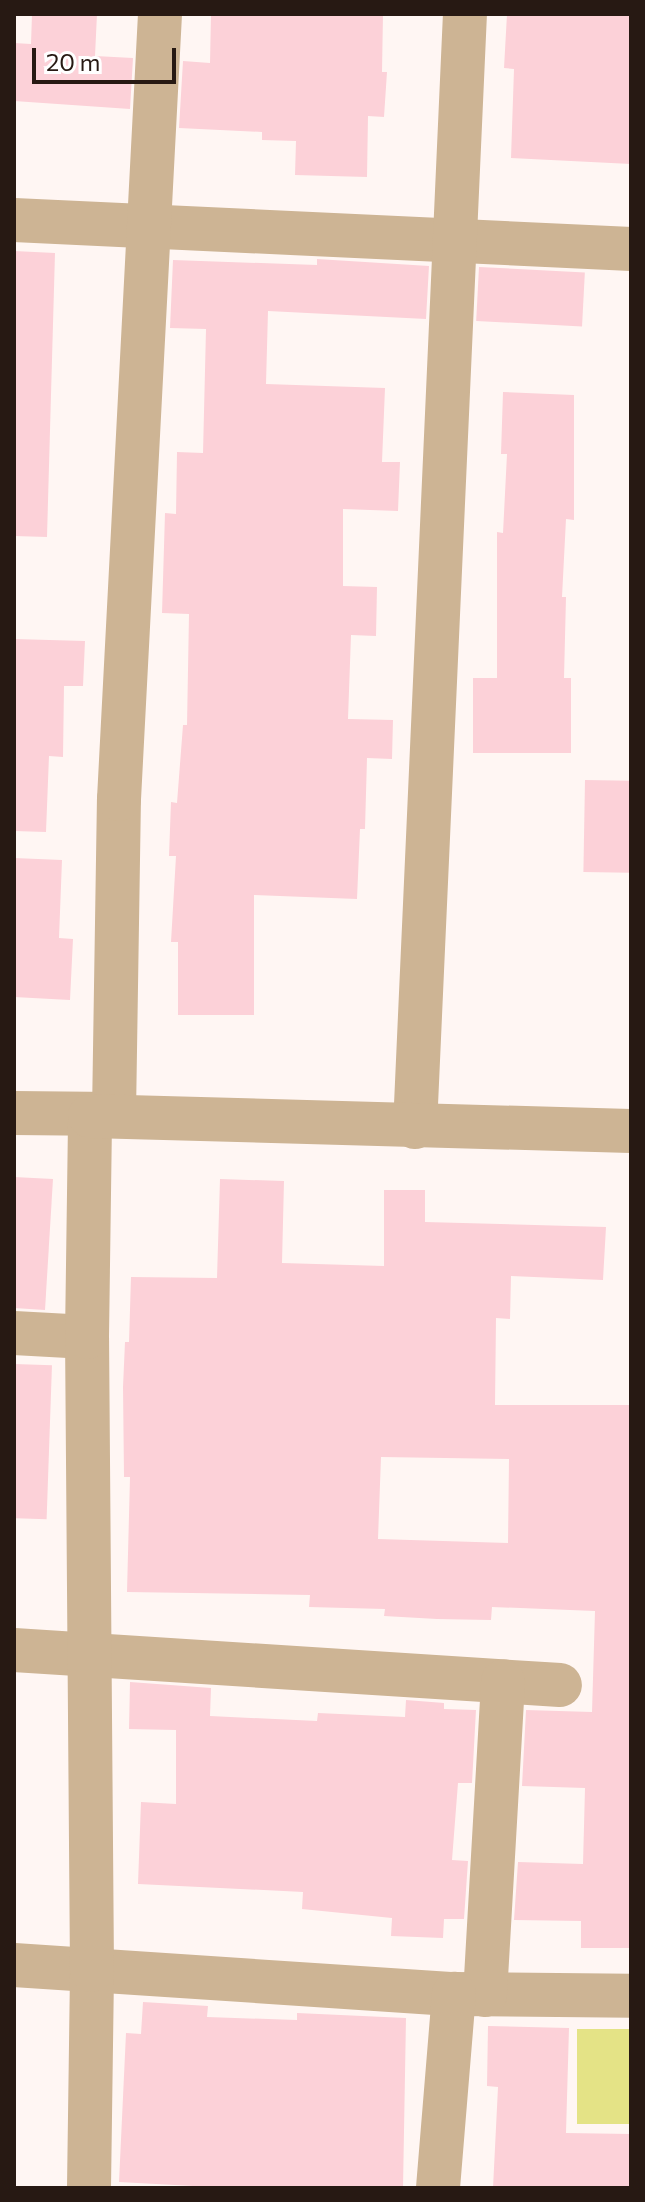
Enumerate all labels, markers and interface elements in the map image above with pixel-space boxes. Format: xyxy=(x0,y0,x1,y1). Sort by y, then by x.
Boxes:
scale bar xyxy=(36,32,180,82)
text: 20 m xyxy=(46,47,100,76)

